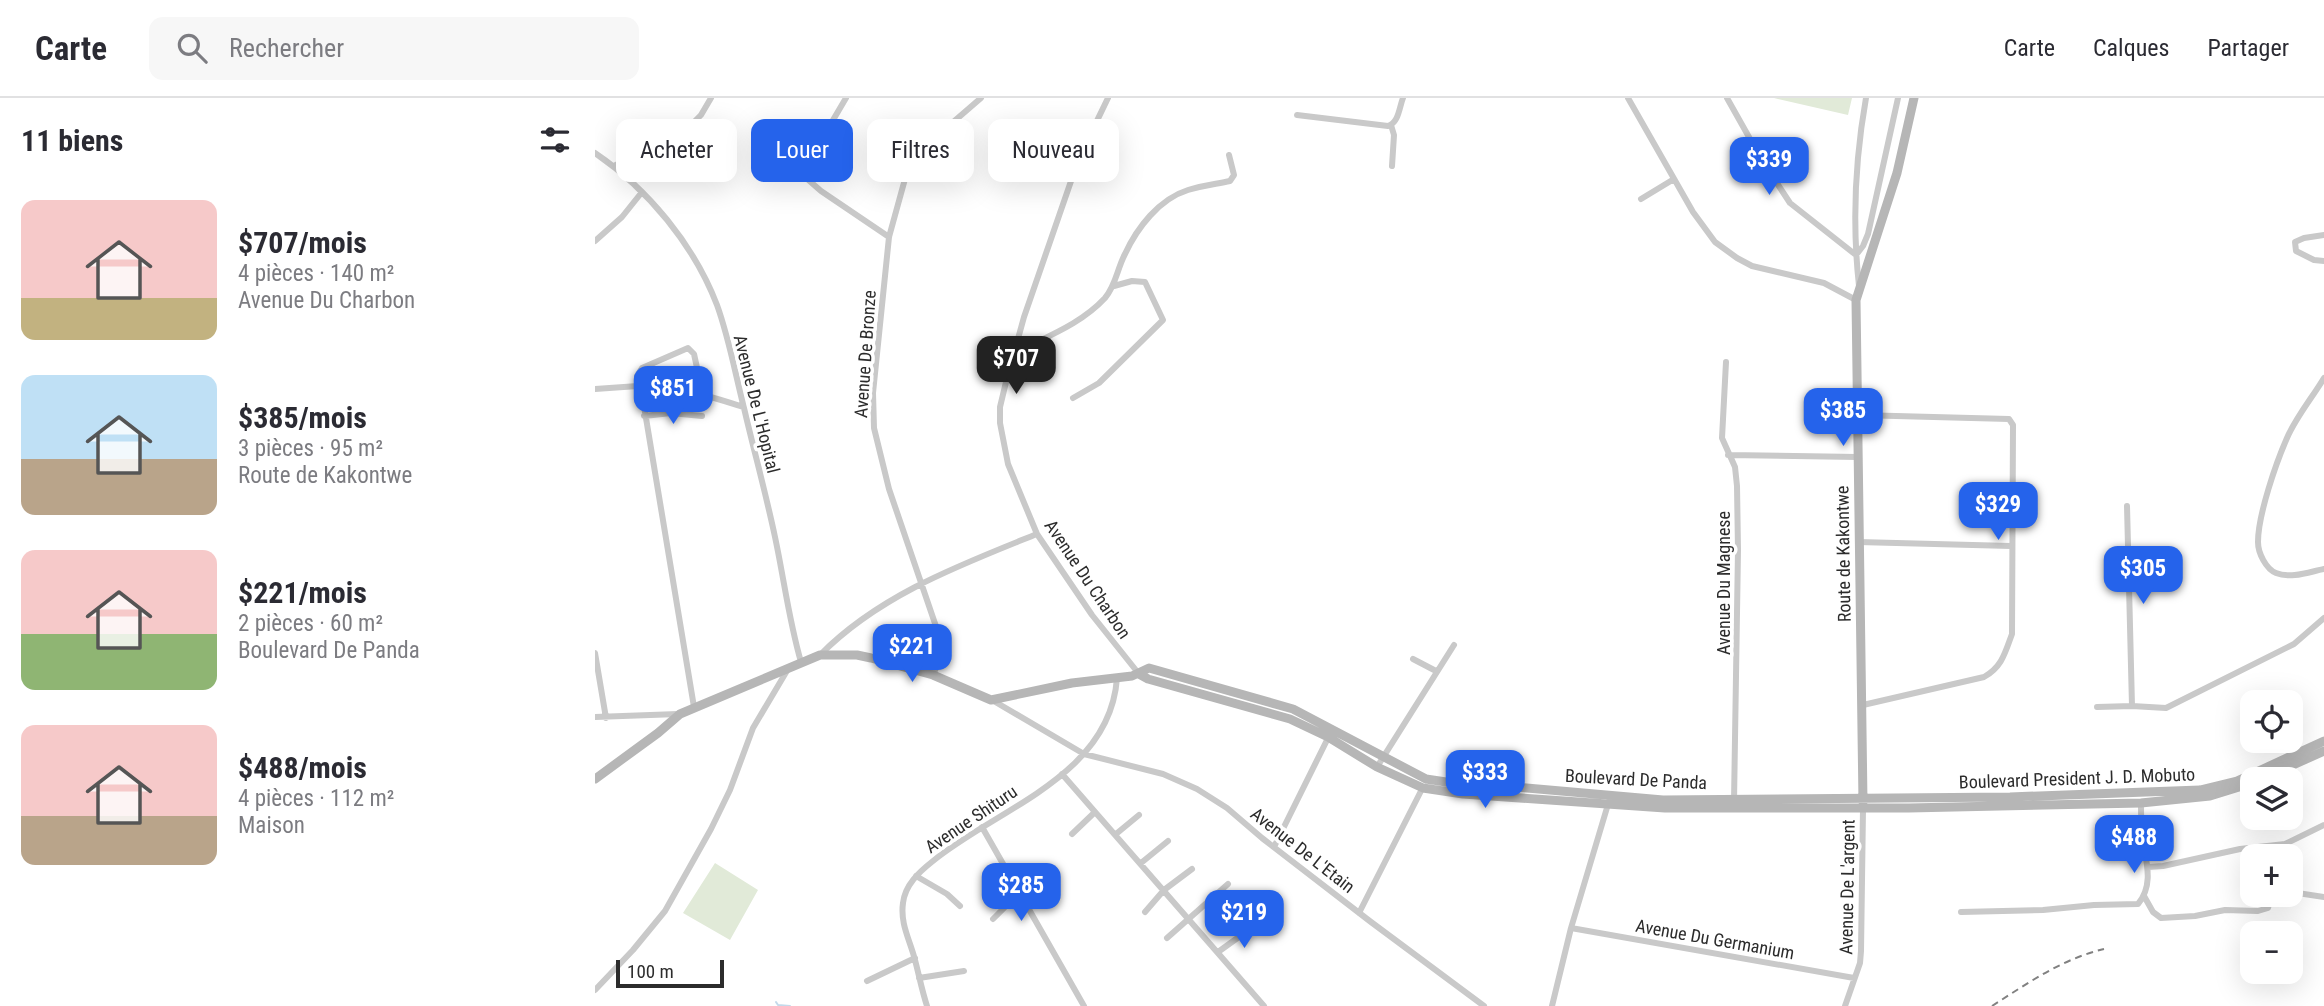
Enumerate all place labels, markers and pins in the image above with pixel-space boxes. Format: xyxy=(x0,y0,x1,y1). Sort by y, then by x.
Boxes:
pin: $339 xyxy=(1728,138,1810,197)
pin: $707 xyxy=(975,336,1057,396)
pin: $851 xyxy=(632,366,714,426)
pin: $385 xyxy=(1802,388,1884,448)
pin: $329 xyxy=(1957,482,2039,542)
pin: $305 xyxy=(2102,546,2184,606)
pin: $221 xyxy=(871,624,953,684)
pin: $333 xyxy=(1444,750,1526,810)
pin: $488 xyxy=(2093,816,2175,875)
pin: $285 xyxy=(980,864,1062,923)
pin: $219 xyxy=(1203,890,1285,950)

